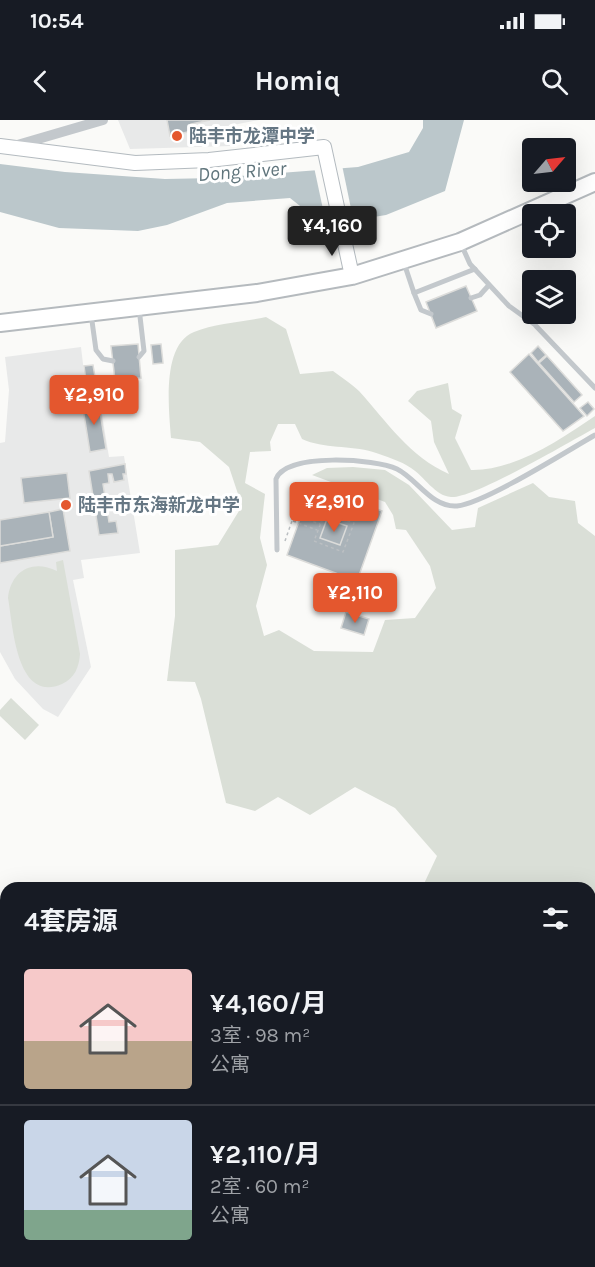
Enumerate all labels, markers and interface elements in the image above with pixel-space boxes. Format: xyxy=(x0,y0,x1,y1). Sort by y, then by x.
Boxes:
text: 10:54 xyxy=(30,8,84,34)
icon: back xyxy=(24,65,57,98)
text: Homiq xyxy=(255,65,340,97)
icon: search xyxy=(538,65,571,98)
place label: 陆丰市龙潭中学 xyxy=(189,125,315,147)
marker: 陆丰市龙潭中学 xyxy=(170,129,184,143)
north arrow xyxy=(522,138,576,192)
map controls xyxy=(522,138,576,324)
water label: Dong River xyxy=(197,157,288,186)
button: locate xyxy=(522,204,576,258)
pin: ¥4,160 xyxy=(283,206,381,257)
text: ¥4,160 xyxy=(302,214,362,237)
button: layers xyxy=(522,270,576,324)
pin: ¥2,910 xyxy=(45,375,143,426)
text: ¥2,910 xyxy=(64,383,124,406)
pin: ¥2,910 xyxy=(285,482,383,533)
text: ¥2,910 xyxy=(304,490,364,513)
place label: 陆丰市东海新龙中学 xyxy=(78,494,240,516)
marker: 陆丰市东海新龙中学 xyxy=(59,498,73,512)
pin: ¥2,110 xyxy=(306,573,404,624)
text: ¥2,110 xyxy=(327,581,383,604)
icon: filters xyxy=(539,902,572,935)
text: 4套房源 xyxy=(24,906,117,937)
text: ¥4,160/月 xyxy=(210,988,327,1019)
icon: home xyxy=(72,993,144,1065)
text: 3室 · 98 m² xyxy=(210,1024,310,1047)
text: 公寓 xyxy=(210,1053,250,1076)
text: ¥2,110/月 xyxy=(210,1139,321,1170)
icon: home xyxy=(72,1144,144,1216)
text: 2室 · 60 m² xyxy=(210,1175,309,1198)
text: 公寓 xyxy=(210,1204,250,1227)

